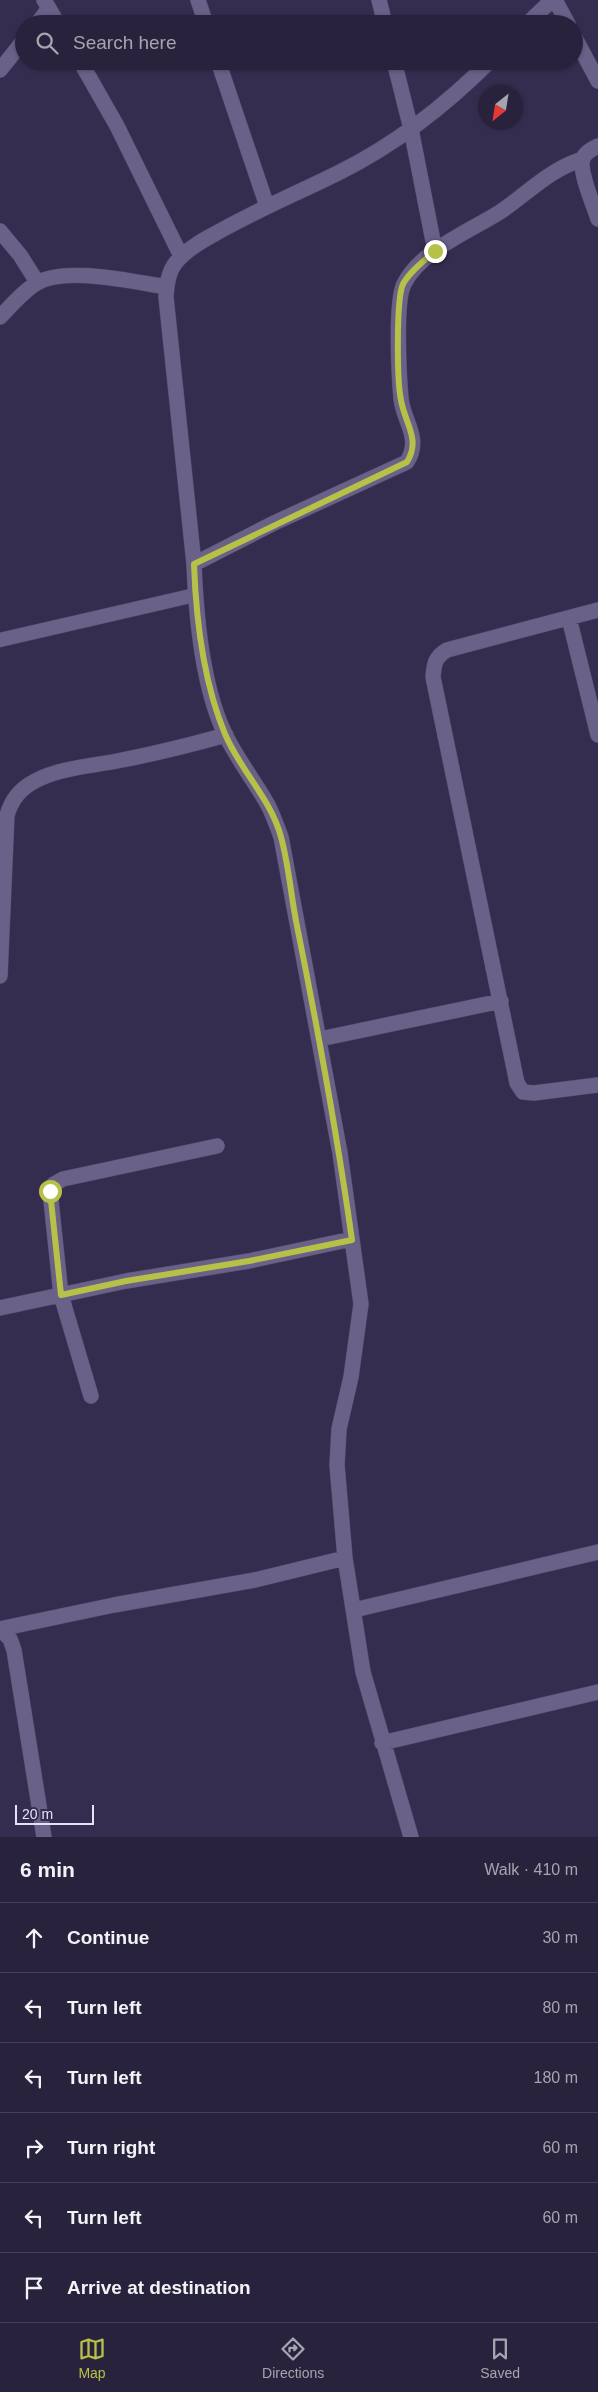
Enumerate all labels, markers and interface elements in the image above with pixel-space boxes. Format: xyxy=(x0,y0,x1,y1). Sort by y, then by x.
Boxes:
search box xyxy=(15,15,583,70)
icon: search xyxy=(33,29,61,57)
text: Search here xyxy=(73,32,177,53)
north arrow xyxy=(478,85,523,130)
route end xyxy=(424,240,447,263)
route start xyxy=(39,1180,62,1203)
scale bar xyxy=(15,1802,94,1825)
text: 20 m xyxy=(22,1806,53,1822)
text: 6 min xyxy=(20,1858,75,1881)
text: Walk · 410 m xyxy=(484,1861,578,1878)
icon: ahead xyxy=(20,1924,48,1952)
text: Continue xyxy=(67,1927,149,1948)
text: 30 m xyxy=(542,1929,578,1946)
icon: left xyxy=(20,1994,48,2022)
text: Turn left xyxy=(67,1997,142,2018)
text: 80 m xyxy=(542,1999,578,2016)
icon: left xyxy=(20,2064,48,2092)
text: Turn left xyxy=(67,2067,142,2088)
text: 180 m xyxy=(534,2069,578,2086)
icon: right xyxy=(20,2134,48,2162)
text: Turn right xyxy=(67,2137,155,2158)
text: 60 m xyxy=(542,2139,578,2156)
icon: left xyxy=(20,2204,48,2232)
text: Turn left xyxy=(67,2207,142,2228)
text: 60 m xyxy=(542,2209,578,2226)
icon: arrive xyxy=(20,2274,48,2302)
text: Arrive at destination xyxy=(67,2277,251,2298)
tab: Map xyxy=(78,2335,106,2381)
tab: Directions xyxy=(262,2335,324,2381)
tab: Saved xyxy=(480,2335,520,2381)

